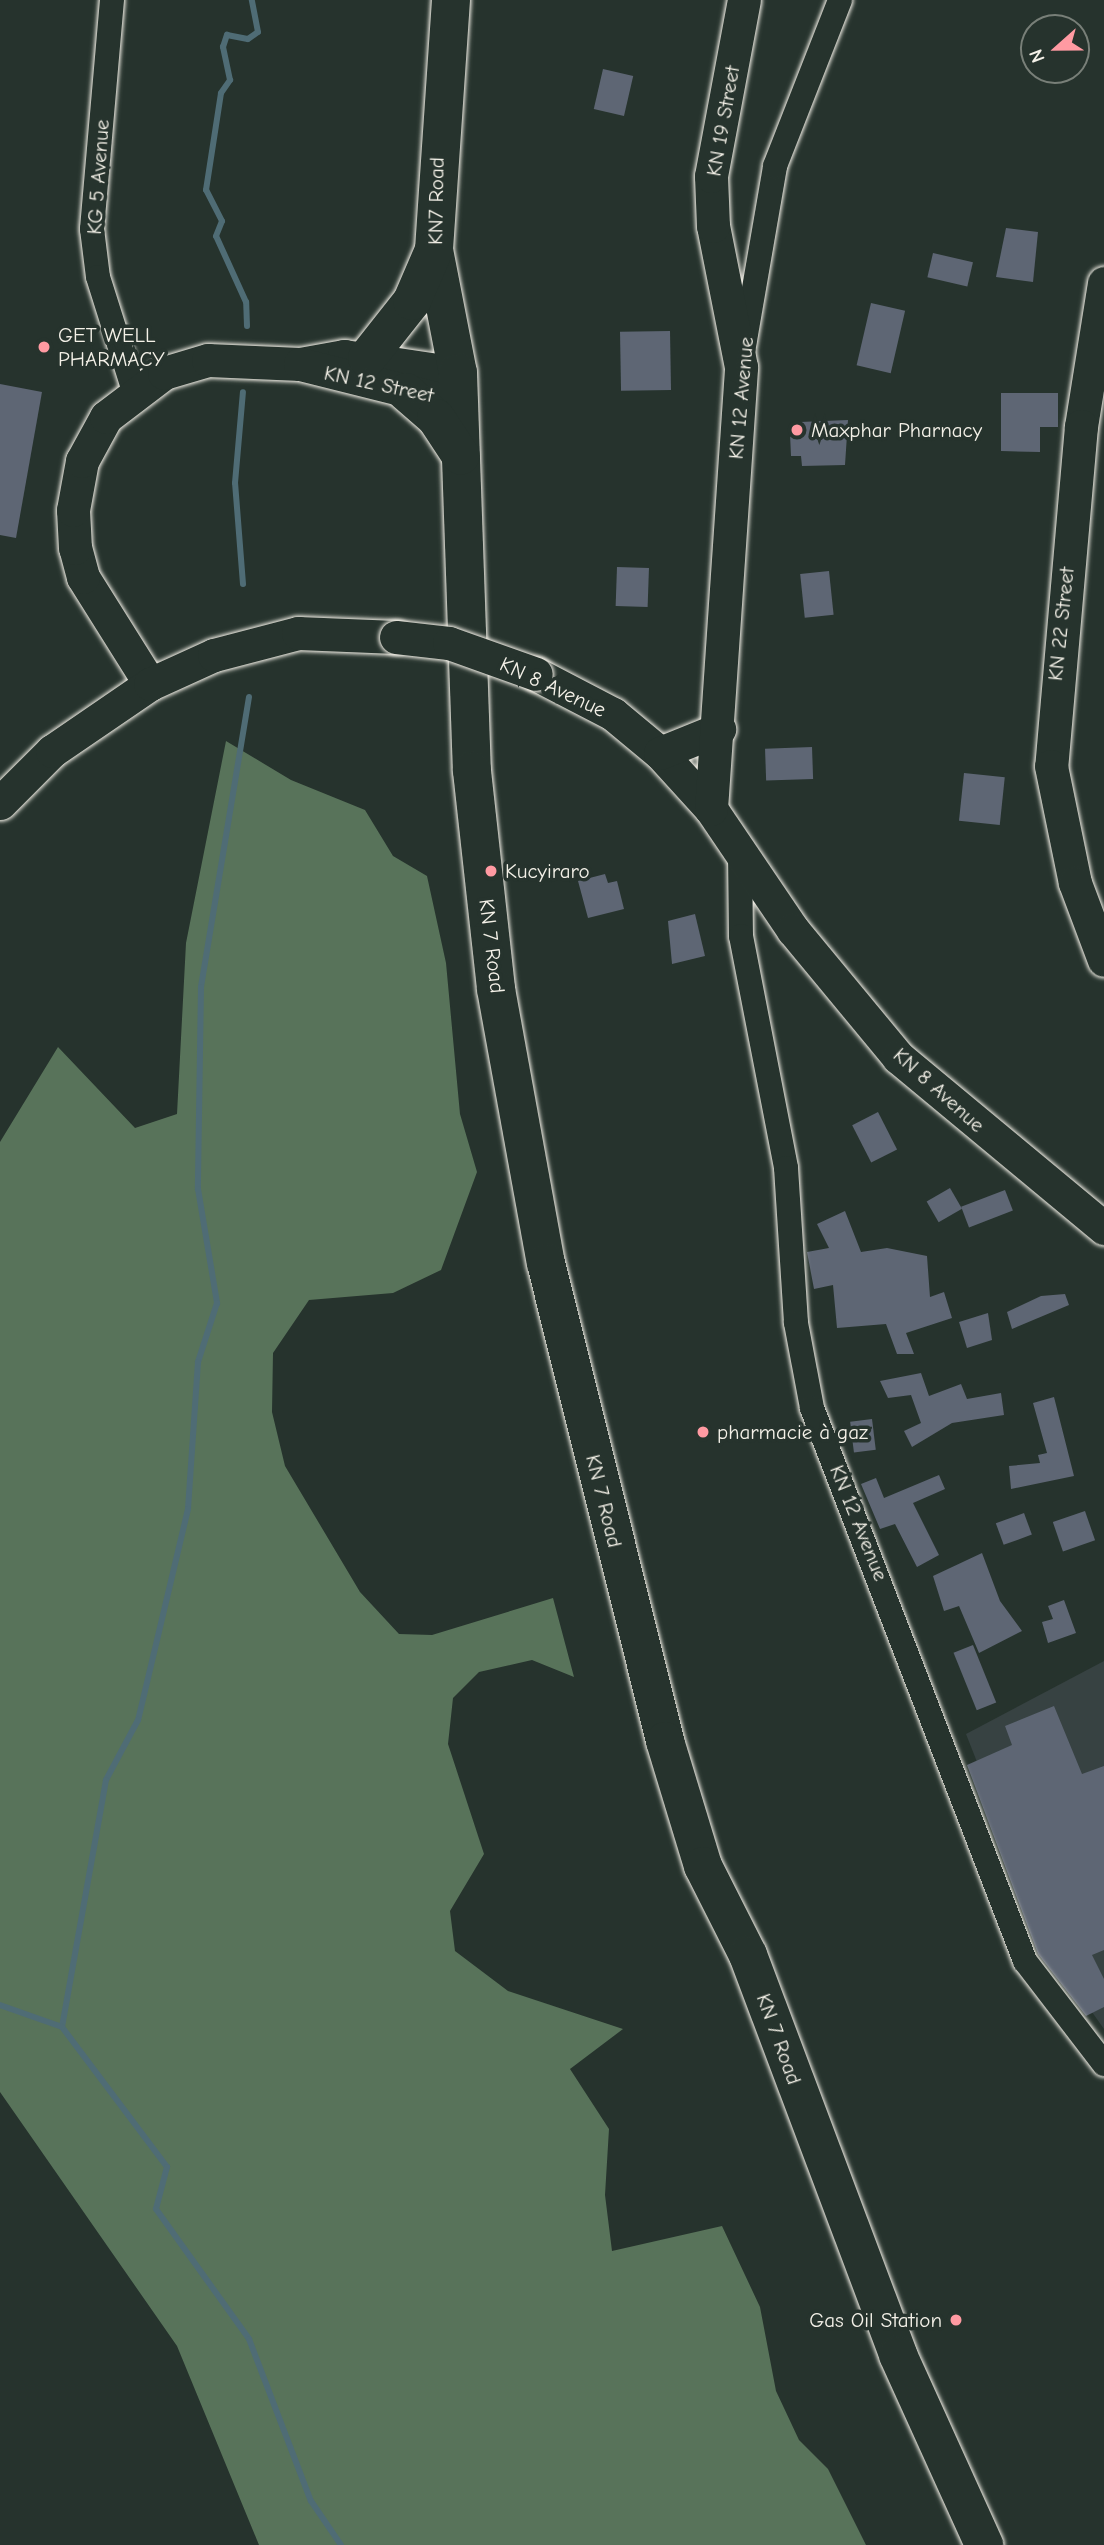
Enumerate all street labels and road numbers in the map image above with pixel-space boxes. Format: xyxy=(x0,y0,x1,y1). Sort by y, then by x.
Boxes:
street label: KN 19 Street xyxy=(701,64,745,178)
street label: KG 5 Avenue xyxy=(81,119,115,235)
street label: KN7 Road xyxy=(423,157,449,245)
street label: KN 12 Avenue xyxy=(723,336,759,460)
street label: KN 12 Street xyxy=(322,360,436,408)
street label: KN 22 Street xyxy=(1043,566,1079,682)
street label: KN 8 Avenue xyxy=(496,651,610,723)
street label: KN 7 Road xyxy=(474,897,510,995)
street label: KN 8 Avenue xyxy=(888,1042,990,1138)
street label: KN 7 Road xyxy=(580,1452,628,1550)
street label: KN 12 Avenue xyxy=(824,1461,894,1585)
street label: KN 7 Road xyxy=(751,1990,807,2088)

